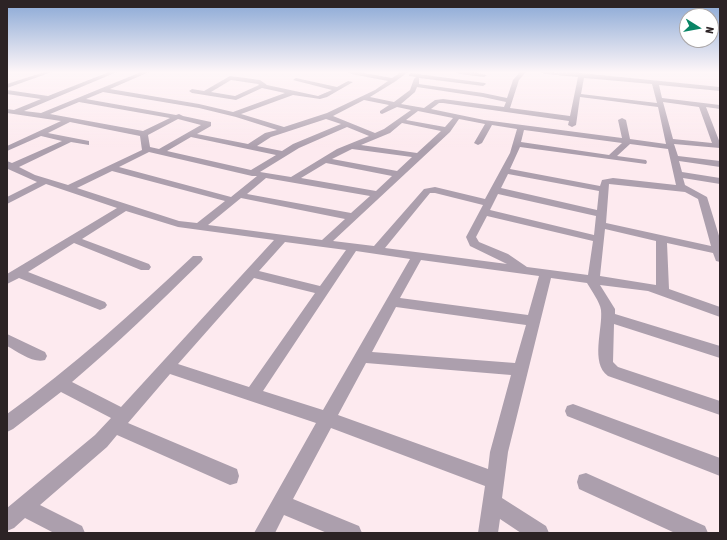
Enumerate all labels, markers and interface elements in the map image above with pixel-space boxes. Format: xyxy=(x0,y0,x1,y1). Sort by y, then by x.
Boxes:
north arrow xyxy=(679,8,719,48)
text: N xyxy=(703,26,716,34)

